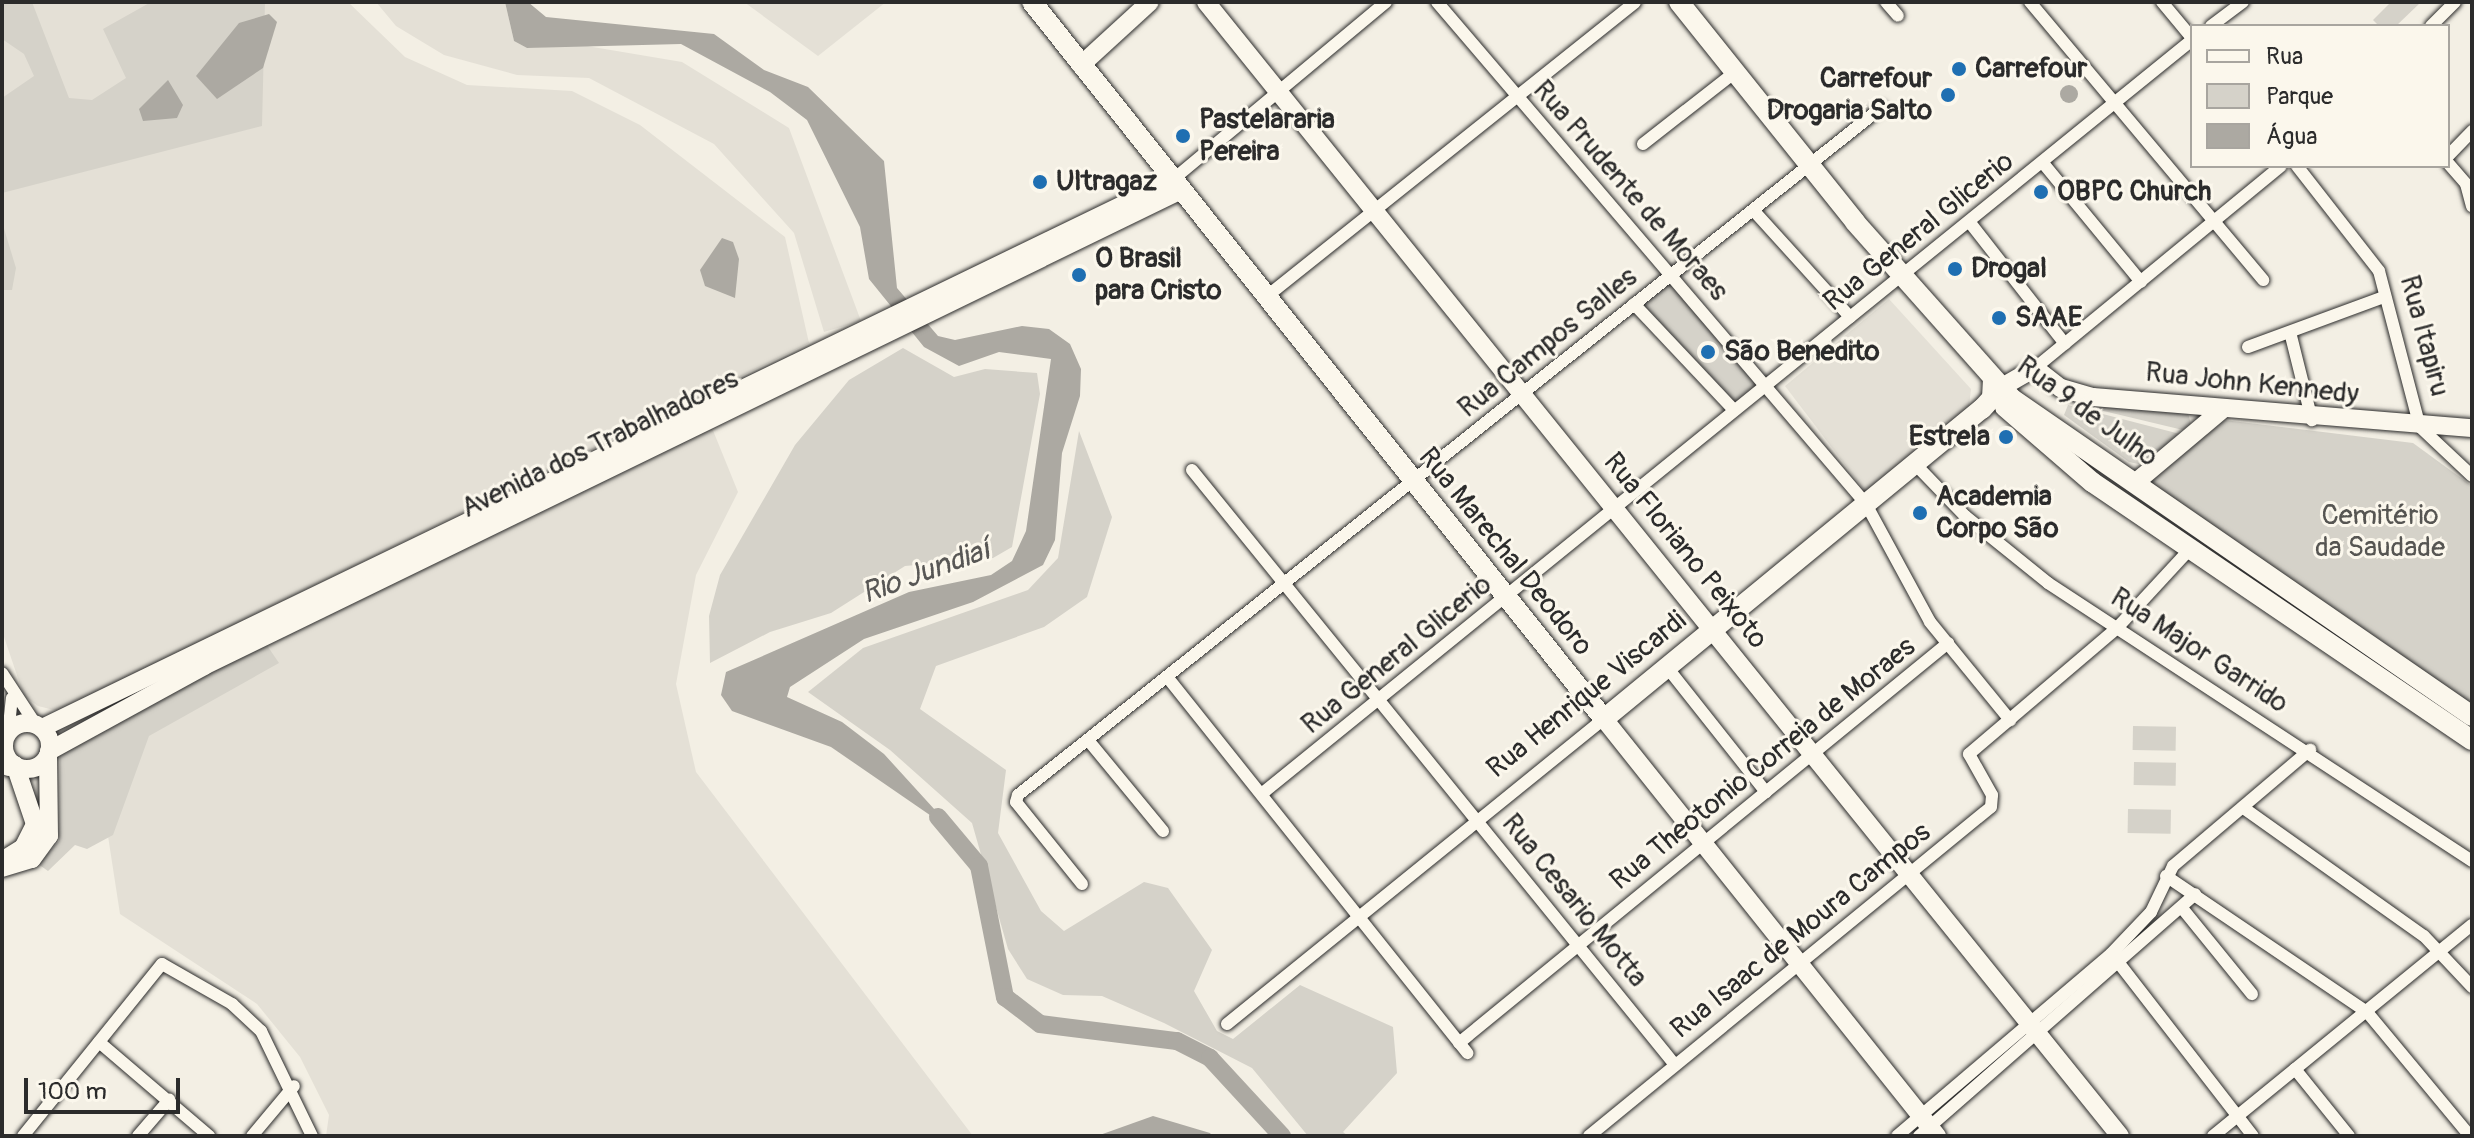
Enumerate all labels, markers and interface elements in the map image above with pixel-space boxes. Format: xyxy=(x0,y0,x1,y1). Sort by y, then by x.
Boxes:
legend xyxy=(2190,24,2450,168)
text: Rua xyxy=(2266,42,2303,71)
place label: Carrefour xyxy=(1975,52,2087,86)
marker: Carrefour xyxy=(1950,60,1968,78)
place label: Carrefour Drogaria Salto xyxy=(1766,62,1932,128)
street label: Rua Prudente de Moraes xyxy=(1525,74,1735,308)
text: Parque xyxy=(2266,82,2333,111)
marker: Carrefour Drogaria Salto xyxy=(1939,86,1957,104)
place label: Pastelararia Pereira xyxy=(1199,103,1335,169)
text: Água xyxy=(2266,122,2317,151)
marker: Pastelararia Pereira xyxy=(1174,127,1192,145)
street label: Rua General Glicerio xyxy=(1817,145,2021,319)
place label: Ultragaz xyxy=(1056,165,1157,199)
marker: Ultragaz xyxy=(1031,173,1049,191)
place label: OBPC Church xyxy=(2057,175,2211,209)
marker: OBPC Church xyxy=(2032,183,2050,201)
place label: O Brasil para Cristo xyxy=(1095,242,1221,308)
place label: Drogal xyxy=(1971,252,2047,286)
marker: Drogal xyxy=(1946,260,1964,278)
street label: Rua Campos Salles xyxy=(1452,261,1644,425)
marker: O Brasil para Cristo xyxy=(1070,266,1088,284)
street label: Rua Itapiru xyxy=(2392,272,2456,400)
place label: SAAE xyxy=(2015,301,2082,335)
marker: SAAE xyxy=(1990,309,2008,327)
place label: São Benedito xyxy=(1724,335,1880,369)
marker: São Benedito xyxy=(1699,343,1717,361)
street label: Rua 9 de Julho xyxy=(2010,350,2164,474)
street label: Rua John Kennedy xyxy=(2144,356,2360,412)
street label: Avenida dos Trabalhadores xyxy=(456,362,744,526)
place label: Estrela xyxy=(1909,420,1990,454)
marker: Estrela xyxy=(1997,428,2015,446)
street label: Rua Marechal Deodoro xyxy=(1411,441,1599,663)
street label: Rua Floriano Peixoto xyxy=(1596,446,1774,656)
place label: Academia Corpo São xyxy=(1936,480,2058,546)
park label: Cemitério da Saudade xyxy=(2315,499,2445,565)
marker: Academia Corpo São xyxy=(1911,504,1929,522)
water label: Rio Jundiaí xyxy=(857,532,995,612)
street label: Rua General Glicerio xyxy=(1295,568,1499,742)
street label: Rua Major Garrido xyxy=(2104,581,2294,721)
street label: Rua Henrique Viscardi xyxy=(1481,604,1693,786)
street label: Rua Theotonio Correia de Moraes xyxy=(1604,630,1922,898)
street label: Rua Cesario Motta xyxy=(1494,808,1654,994)
street label: Rua Isaac de Moura Campos xyxy=(1664,816,1938,1046)
scale bar xyxy=(28,1062,184,1112)
text: 100 m xyxy=(38,1077,107,1106)

